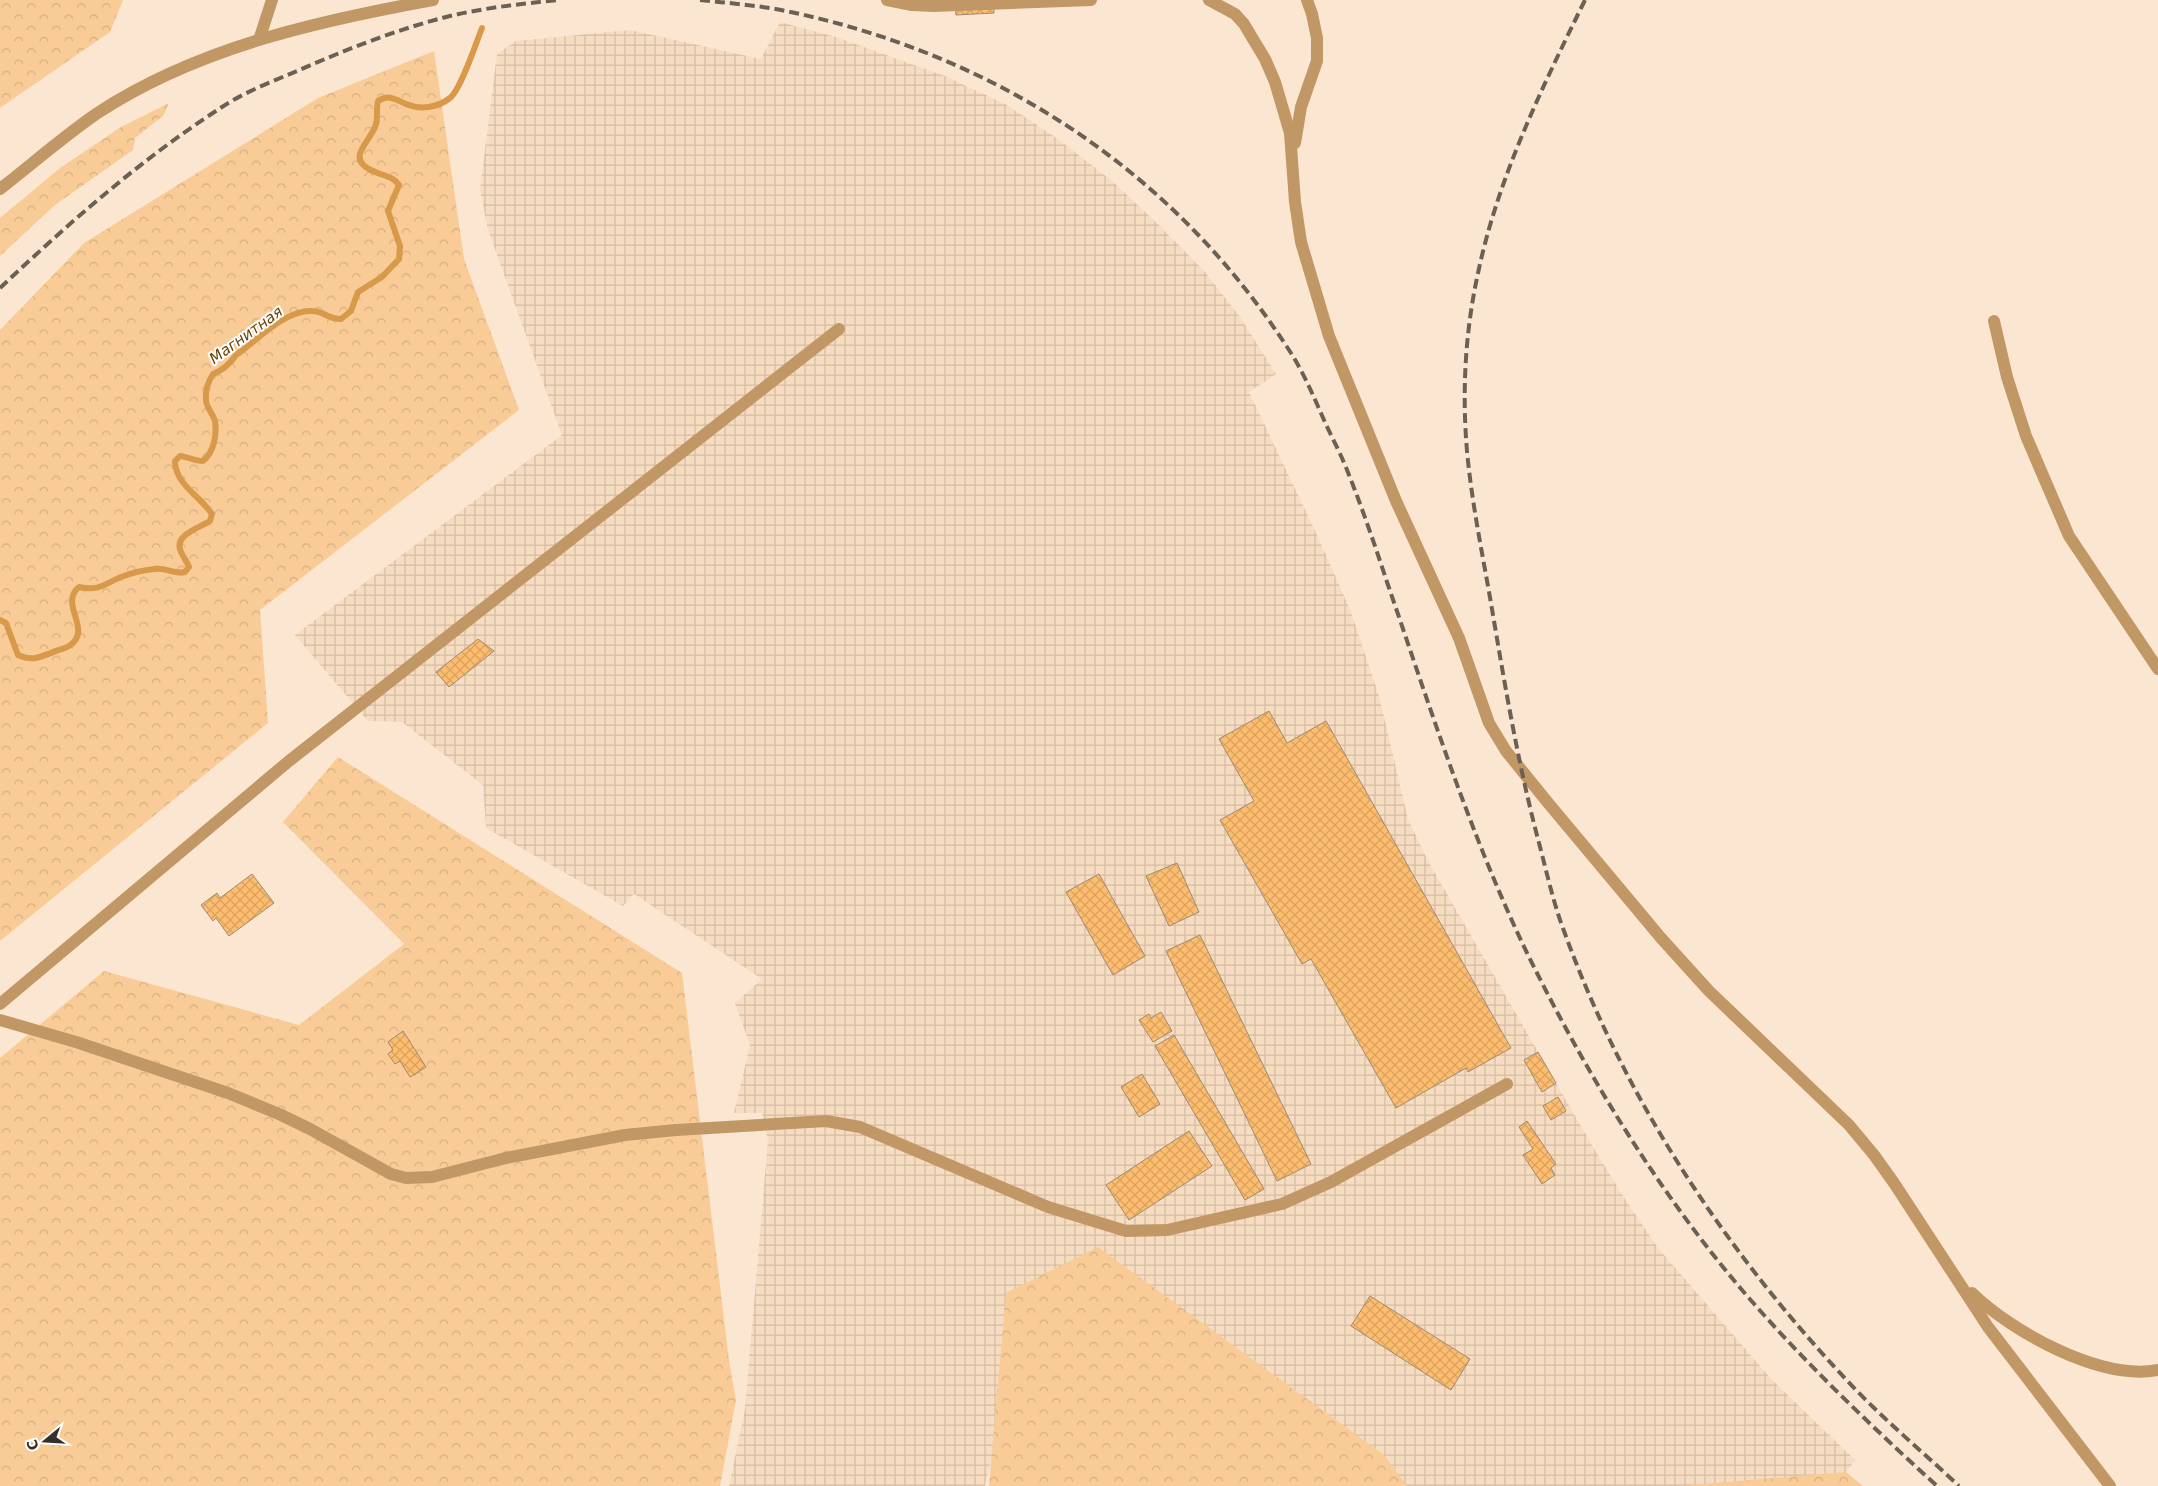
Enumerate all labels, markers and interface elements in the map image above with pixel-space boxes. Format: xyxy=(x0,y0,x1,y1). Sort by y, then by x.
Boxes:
water label: Магнитная xyxy=(206,302,286,368)
north arrow xyxy=(20,1416,70,1466)
text: С xyxy=(23,1438,42,1452)

